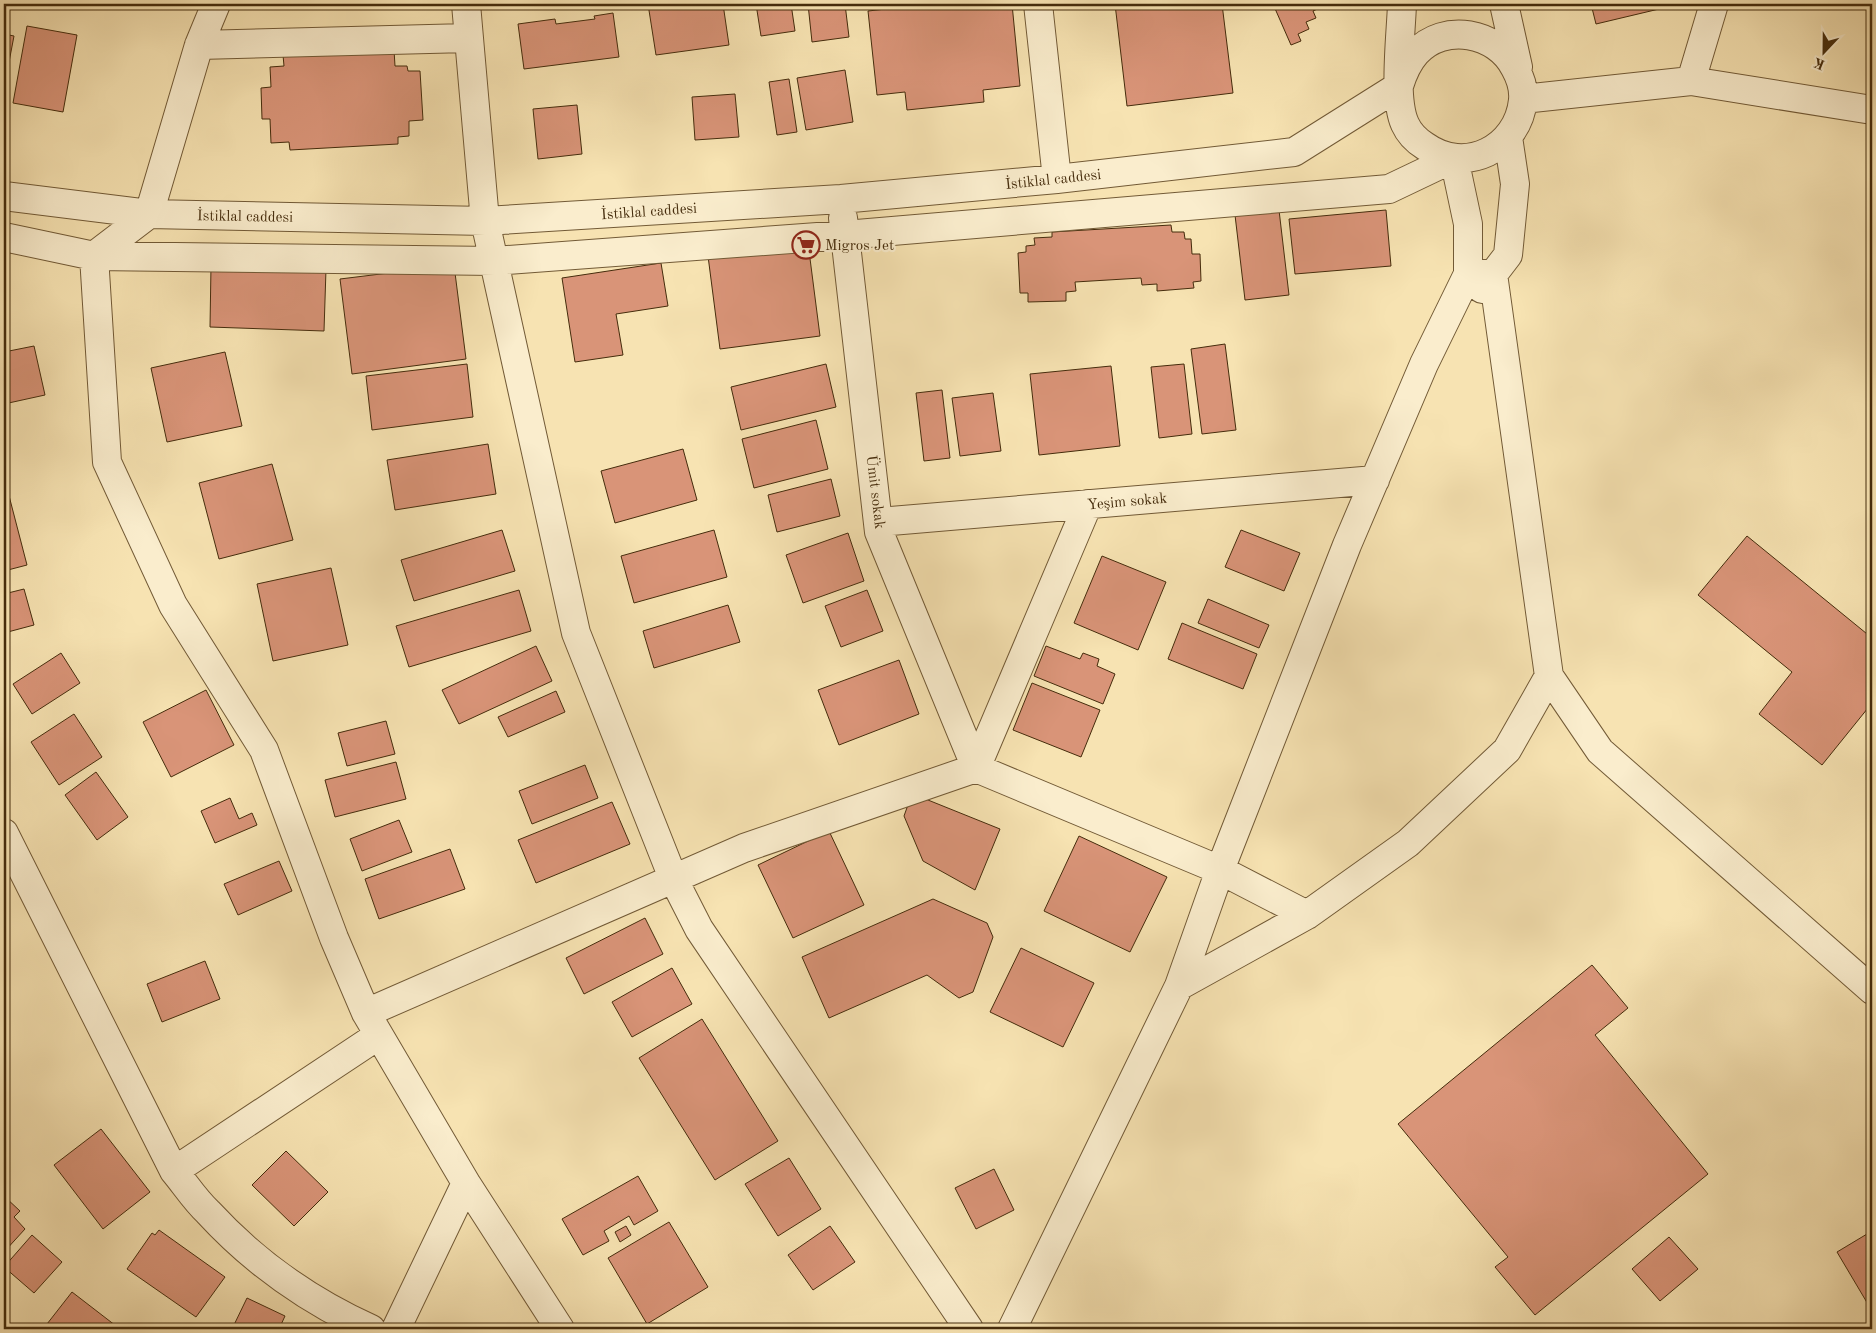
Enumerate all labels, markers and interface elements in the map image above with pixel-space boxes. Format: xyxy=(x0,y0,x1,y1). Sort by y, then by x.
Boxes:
north arrow xyxy=(1798,28,1848,78)
text: K xyxy=(1812,55,1827,72)
street label: İstiklal caddesi xyxy=(1004,165,1102,193)
street label: İstiklal caddesi xyxy=(600,199,698,223)
street label: İstiklal caddesi xyxy=(197,206,293,226)
supermarket icon: Migros Jet xyxy=(791,230,821,260)
place label: Migros Jet xyxy=(825,239,894,254)
street label: Ümit sokak xyxy=(863,454,889,530)
street label: Yeşim sokak xyxy=(1086,492,1168,513)

